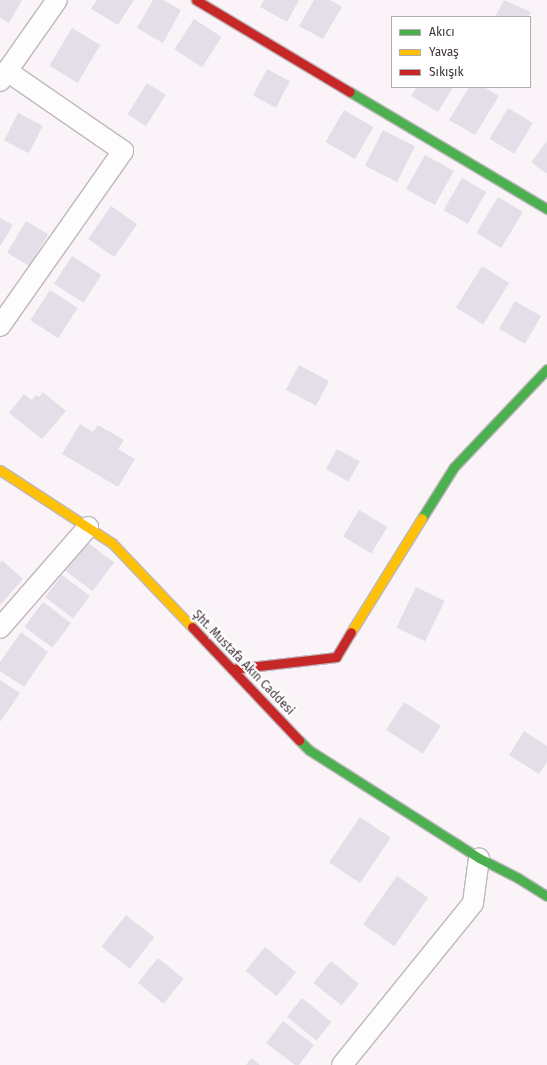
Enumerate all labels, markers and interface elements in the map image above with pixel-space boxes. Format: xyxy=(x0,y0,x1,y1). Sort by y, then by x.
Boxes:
legend xyxy=(391,16,531,88)
text: Akıcı xyxy=(429,25,455,39)
text: Yavaş xyxy=(429,45,459,59)
text: Sıkışık xyxy=(429,65,464,79)
street label: Şht. Mustafa Akın Caddesi xyxy=(189,608,297,718)

